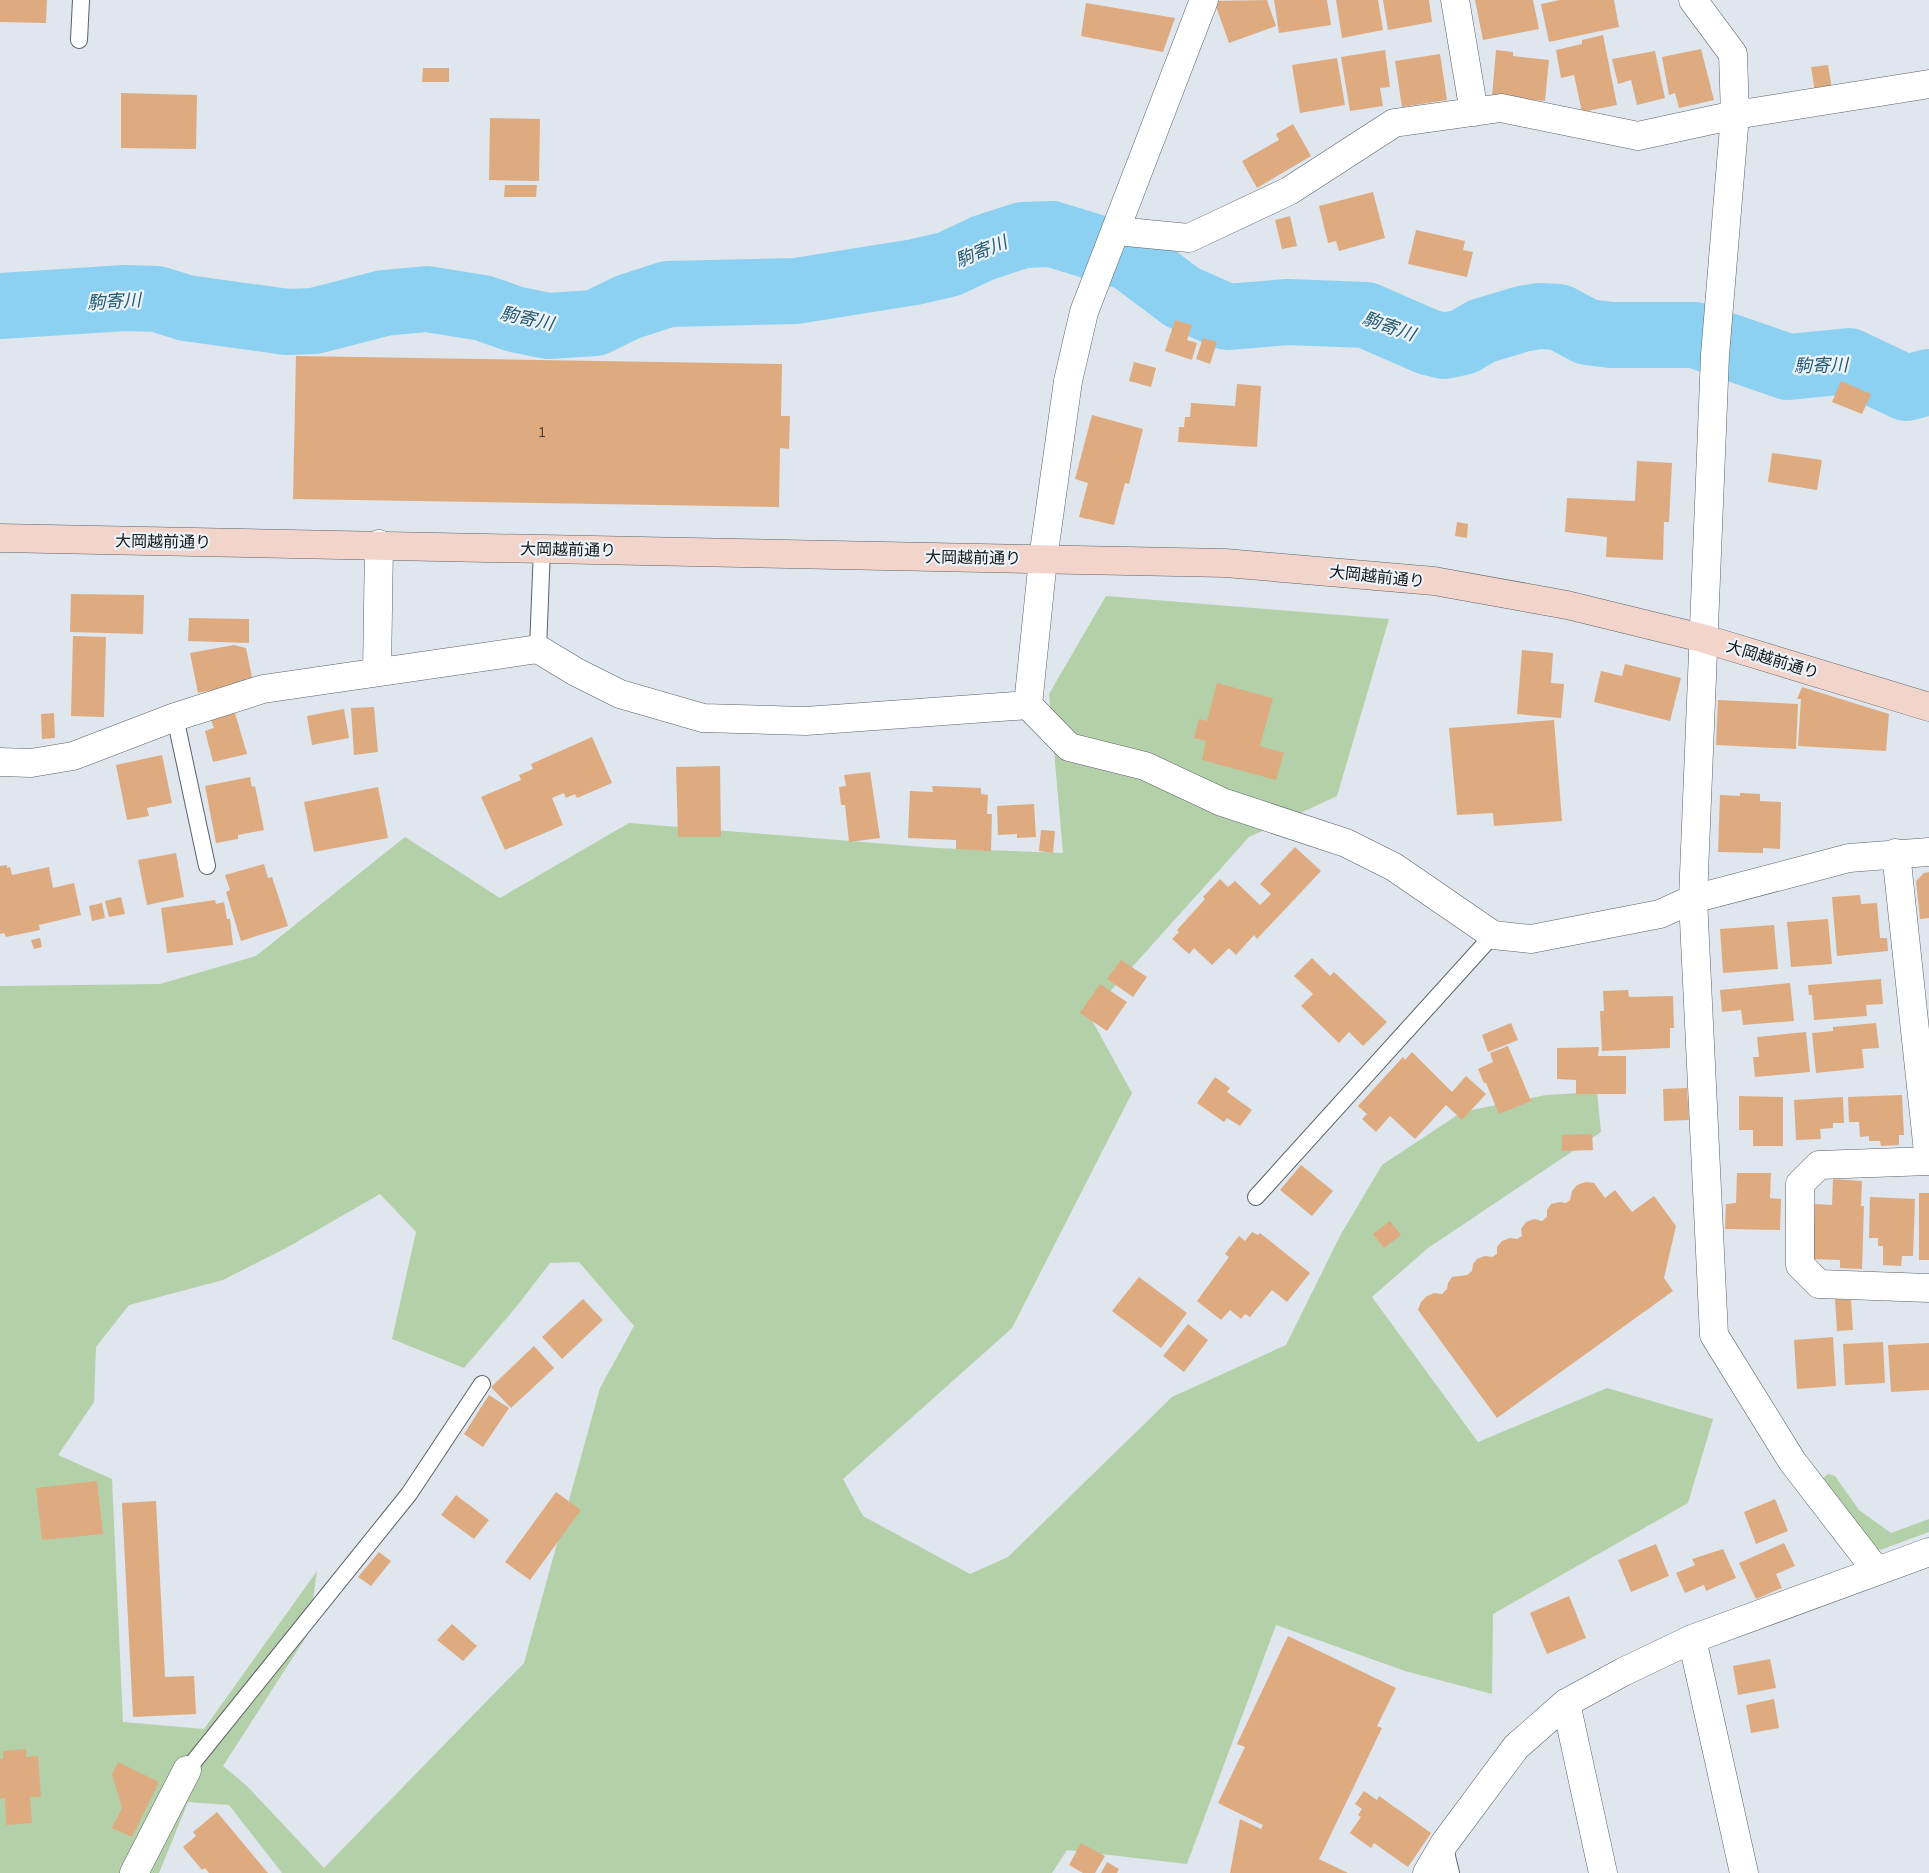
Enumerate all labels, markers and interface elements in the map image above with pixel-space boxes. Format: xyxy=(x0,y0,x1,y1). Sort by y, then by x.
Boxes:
water label: 駒寄川 xyxy=(951,229,1013,273)
water label: 駒寄川 xyxy=(86,287,144,315)
water label: 駒寄川 xyxy=(498,300,558,336)
water label: 駒寄川 xyxy=(1359,305,1420,347)
water label: 駒寄川 xyxy=(1794,352,1850,378)
house number: 1 xyxy=(539,423,546,441)
street label: 大岡越前通り xyxy=(115,529,211,553)
street label: 大岡越前通り xyxy=(520,537,616,561)
street label: 大岡越前通り xyxy=(925,545,1021,569)
street label: 大岡越前通り xyxy=(1328,560,1426,592)
street label: 大岡越前通り xyxy=(1724,634,1822,684)

